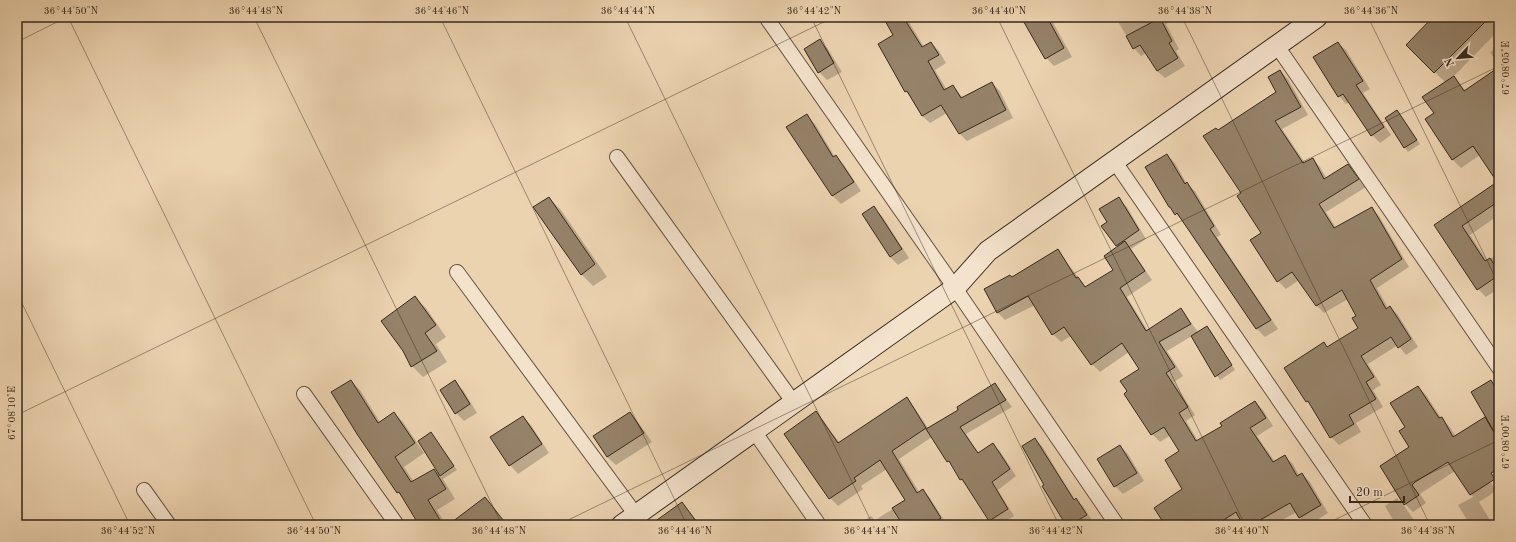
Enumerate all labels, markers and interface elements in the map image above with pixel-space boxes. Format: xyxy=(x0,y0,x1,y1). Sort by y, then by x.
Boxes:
text: 36°44'50"N xyxy=(44,6,99,16)
text: 36°44'48"N xyxy=(229,6,284,16)
text: 36°44'46"N xyxy=(415,6,470,16)
text: 36°44'44"N xyxy=(601,6,656,16)
text: 36°44'42"N xyxy=(787,6,842,16)
text: 36°44'40"N xyxy=(972,6,1027,16)
text: 36°44'38"N xyxy=(1158,6,1213,16)
text: 36°44'36"N xyxy=(1344,6,1399,16)
north arrow xyxy=(1438,38,1478,78)
text: 67°08'05"E xyxy=(1501,41,1511,95)
text: N xyxy=(1443,55,1457,68)
text: 67°08'10"E xyxy=(7,386,17,440)
text: 67°08'00"E xyxy=(1501,415,1511,469)
scale bar xyxy=(1350,478,1404,504)
text: 20 m xyxy=(1356,487,1383,499)
text: 36°44'52"N xyxy=(101,526,156,536)
text: 36°44'50"N xyxy=(287,526,342,536)
text: 36°44'48"N xyxy=(472,526,527,536)
text: 36°44'46"N xyxy=(658,526,713,536)
text: 36°44'44"N xyxy=(844,526,899,536)
text: 36°44'42"N xyxy=(1029,526,1084,536)
text: 36°44'40"N xyxy=(1215,526,1270,536)
text: 36°44'38"N xyxy=(1401,526,1456,536)

